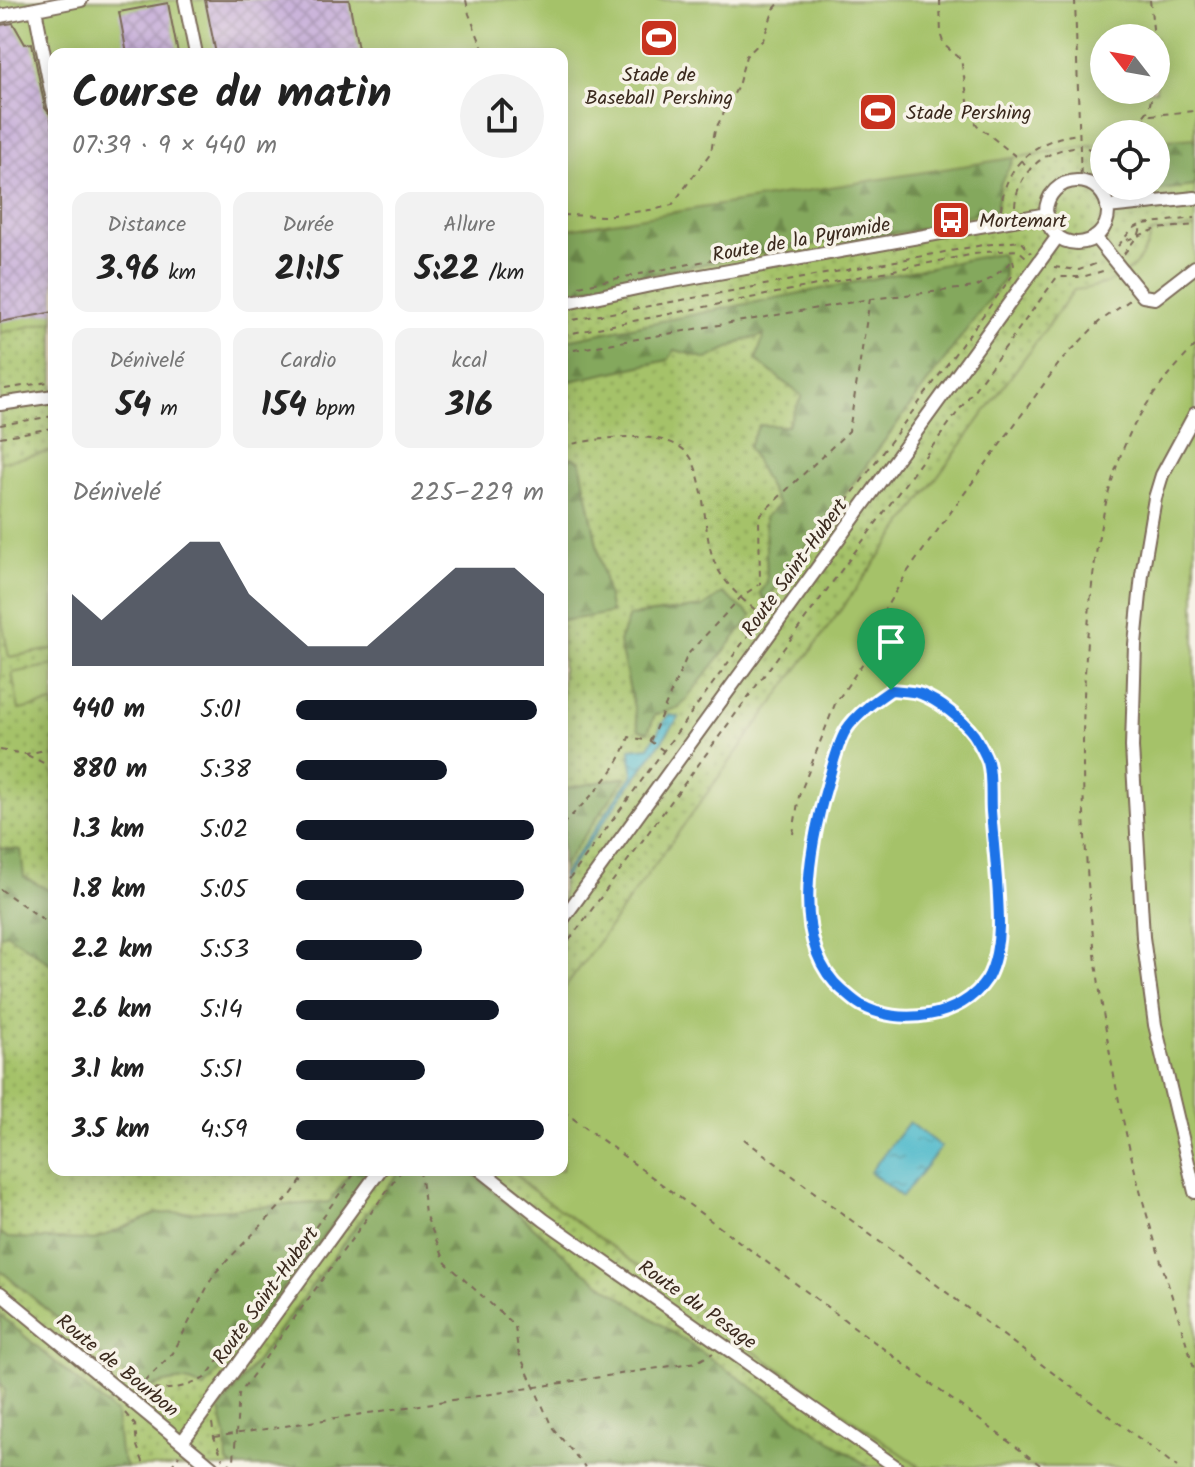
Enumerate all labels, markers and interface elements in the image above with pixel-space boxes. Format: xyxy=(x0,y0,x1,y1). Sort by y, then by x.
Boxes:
sports icon: Stade de Baseball Pershing xyxy=(638,17,680,59)
north arrow xyxy=(1090,24,1170,104)
map controls xyxy=(1090,24,1170,200)
text: Course du matin xyxy=(72,60,392,130)
place label: Stade de Baseball Pershing xyxy=(585,60,733,115)
button: share xyxy=(460,74,544,158)
sports icon: Stade Pershing xyxy=(857,91,899,133)
place label: Stade Pershing xyxy=(906,98,1031,130)
button: locate xyxy=(1090,120,1170,200)
text: 07:39 · 9 × 440 m xyxy=(72,125,277,167)
bus stop icon: Mortemart xyxy=(930,199,972,241)
place label: Mortemart xyxy=(979,206,1067,238)
text: Distance xyxy=(107,208,186,243)
text: Durée xyxy=(282,208,334,243)
text: Allure xyxy=(443,208,495,243)
street label: Route de la Pyramide xyxy=(710,210,893,272)
text: 3.96 xyxy=(97,243,159,297)
text: 21:15 xyxy=(275,243,341,297)
text: 5:22 xyxy=(414,243,480,297)
text: km xyxy=(159,256,196,291)
text: /km xyxy=(480,256,524,291)
text: Dénivelé xyxy=(109,344,184,379)
text: Cardio xyxy=(280,344,336,379)
text: kcal xyxy=(451,344,487,379)
text: 54 xyxy=(116,379,151,433)
text: 154 xyxy=(261,379,307,433)
text: 316 xyxy=(446,379,493,433)
text: m xyxy=(151,392,178,427)
text: bpm xyxy=(307,392,355,427)
text: Dénivelé xyxy=(72,472,161,514)
text: 225–229 m xyxy=(410,472,544,514)
street label: Route Saint-Hubert xyxy=(734,492,857,644)
pin xyxy=(857,608,925,690)
icon: arrive xyxy=(869,620,913,664)
text: 440 m xyxy=(72,689,145,731)
text: 5:01 xyxy=(200,689,242,731)
text: 880 m xyxy=(72,749,147,791)
text: 5:38 xyxy=(200,749,251,791)
text: 1.3 km xyxy=(72,809,144,851)
text: 5:02 xyxy=(200,809,248,851)
text: 1.8 km xyxy=(72,869,145,911)
text: 5:05 xyxy=(200,869,247,911)
text: 2.2 km xyxy=(72,929,153,971)
text: 5:53 xyxy=(200,929,249,971)
text: 2.6 km xyxy=(72,989,152,1031)
text: 5:14 xyxy=(200,989,243,1031)
text: 3.1 km xyxy=(72,1049,144,1091)
text: 5:51 xyxy=(200,1049,242,1091)
text: 3.5 km xyxy=(72,1109,150,1151)
text: 4:59 xyxy=(200,1109,247,1151)
street label: Route Saint-Hubert xyxy=(205,1220,328,1372)
street label: Route du Pesage xyxy=(631,1253,763,1359)
street label: Route de Bourbon xyxy=(48,1307,185,1426)

